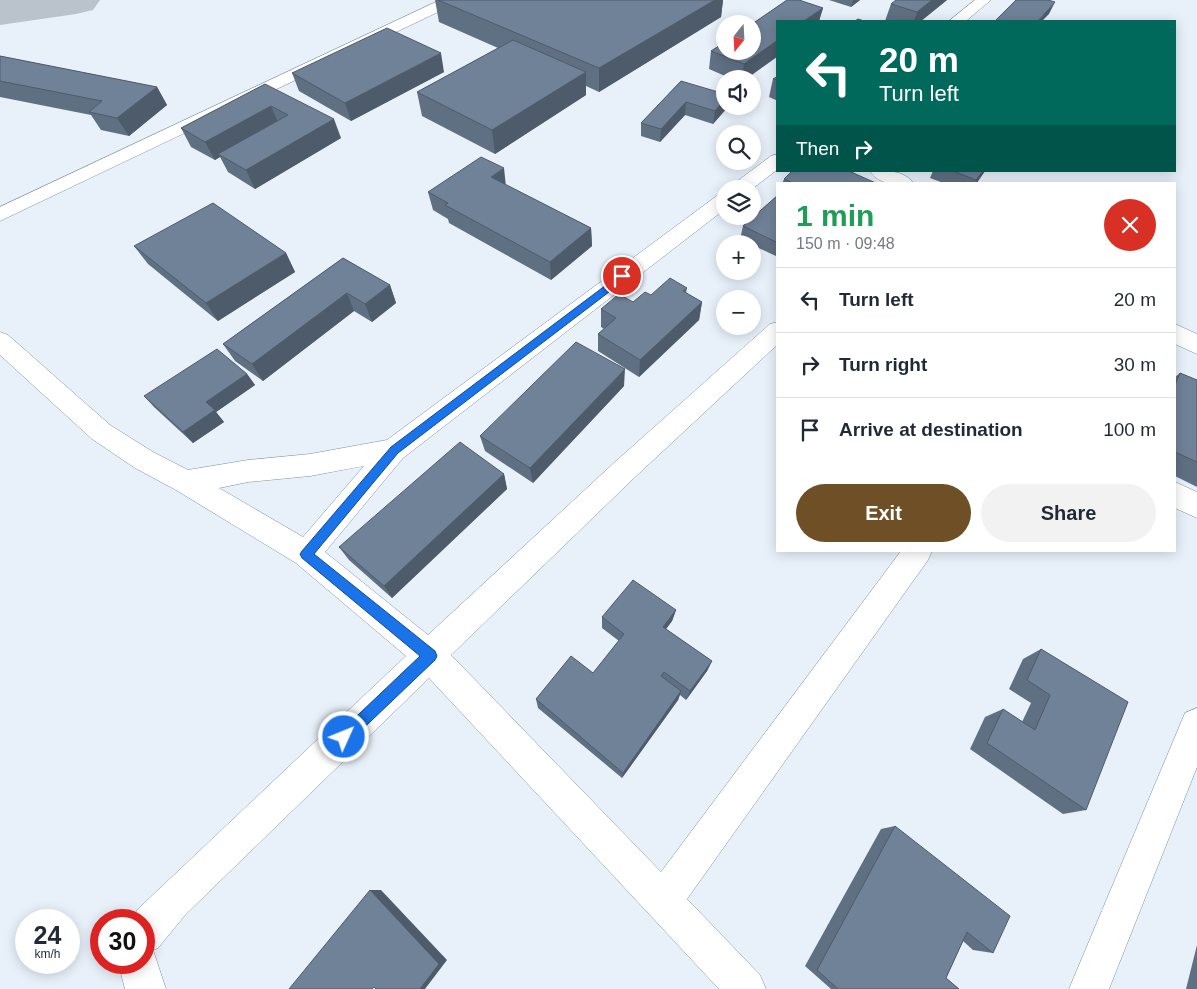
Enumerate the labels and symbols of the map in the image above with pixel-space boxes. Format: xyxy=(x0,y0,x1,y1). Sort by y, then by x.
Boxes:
north arrow xyxy=(716,15,761,60)
pin xyxy=(601,255,643,297)
position arrow xyxy=(317,710,369,762)
speed limit sign: 30 xyxy=(90,909,155,974)

